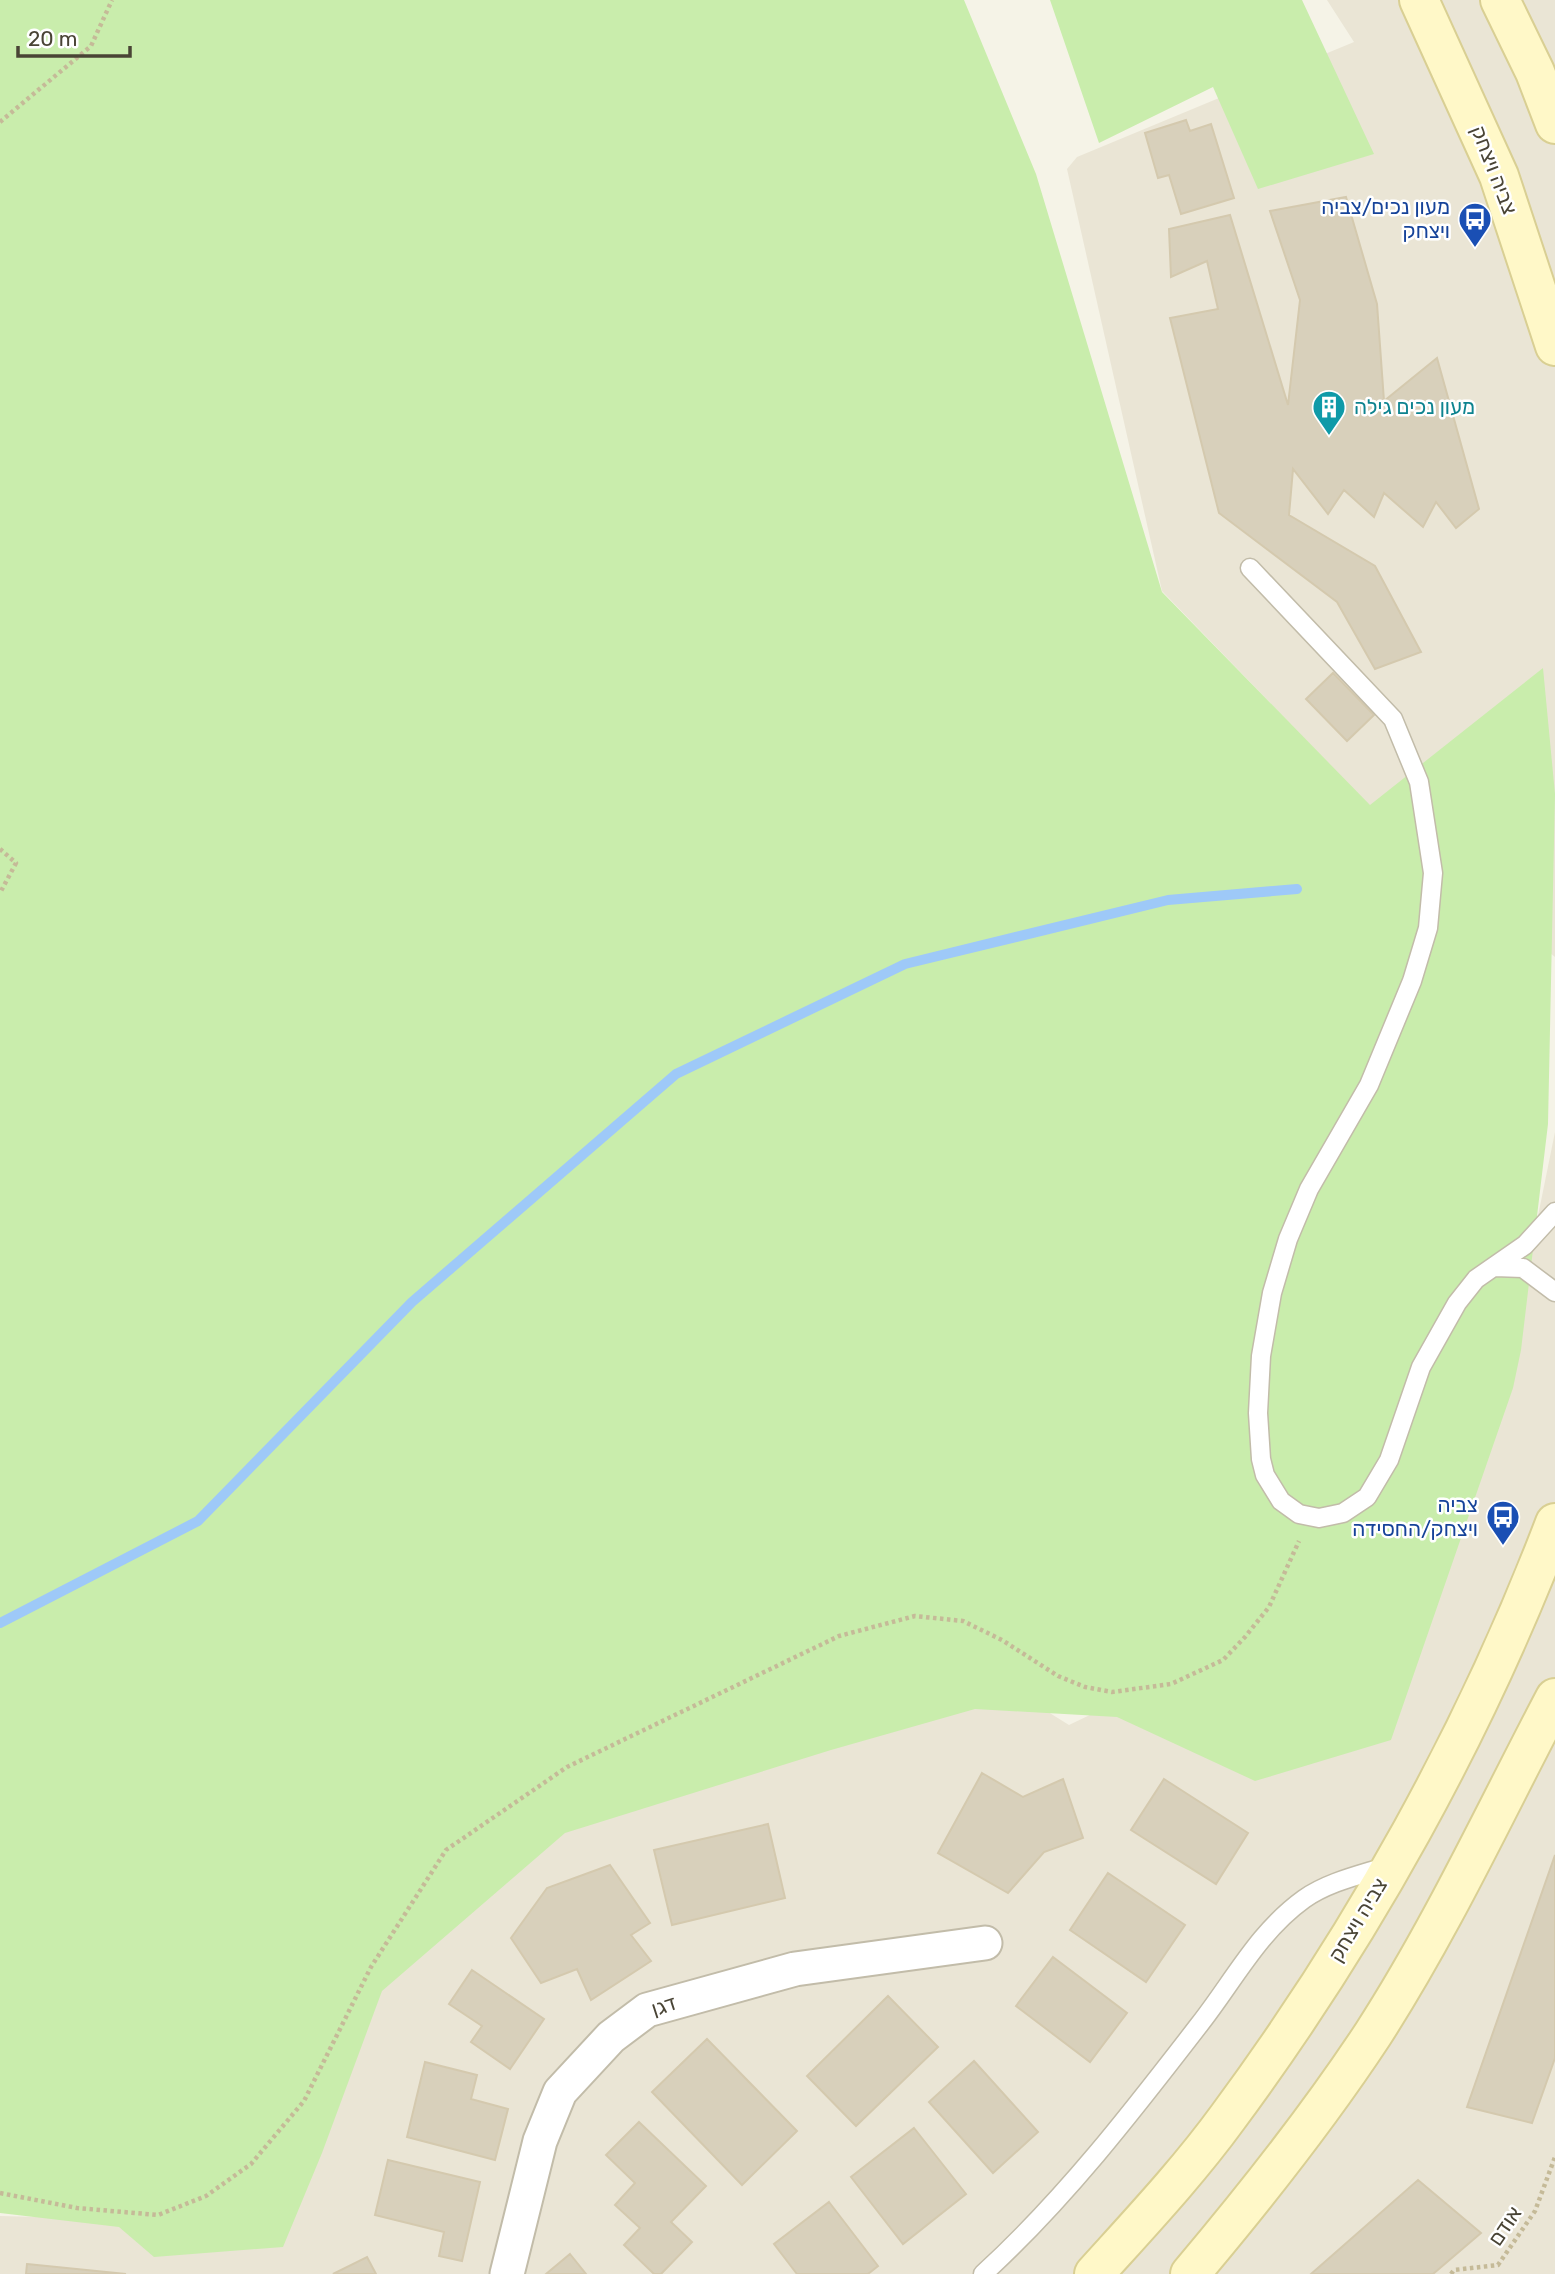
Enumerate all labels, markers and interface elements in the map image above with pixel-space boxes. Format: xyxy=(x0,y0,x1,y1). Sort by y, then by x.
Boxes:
scale bar xyxy=(18,14,130,58)
text: 20 m xyxy=(28,26,77,51)
street label: צביה ויצחק xyxy=(1466,122,1523,218)
place label: מעון נכים/צביה ויצחק xyxy=(1321,194,1450,243)
bus stop icon: מעון נכים/צביה ויצחק xyxy=(1456,200,1494,249)
building icon: מעון נכים גילה xyxy=(1310,388,1348,437)
place label: מעון נכים גילה xyxy=(1354,394,1475,419)
place label: צביה ויצחק/החסידה xyxy=(1352,1492,1478,1541)
bus stop icon: צביה ויצחק/החסידה xyxy=(1484,1498,1522,1547)
street label: צביה ויצחק xyxy=(1323,1873,1392,1966)
street label: דגן xyxy=(648,1990,680,2021)
street label: אודם xyxy=(1483,2201,1527,2250)

